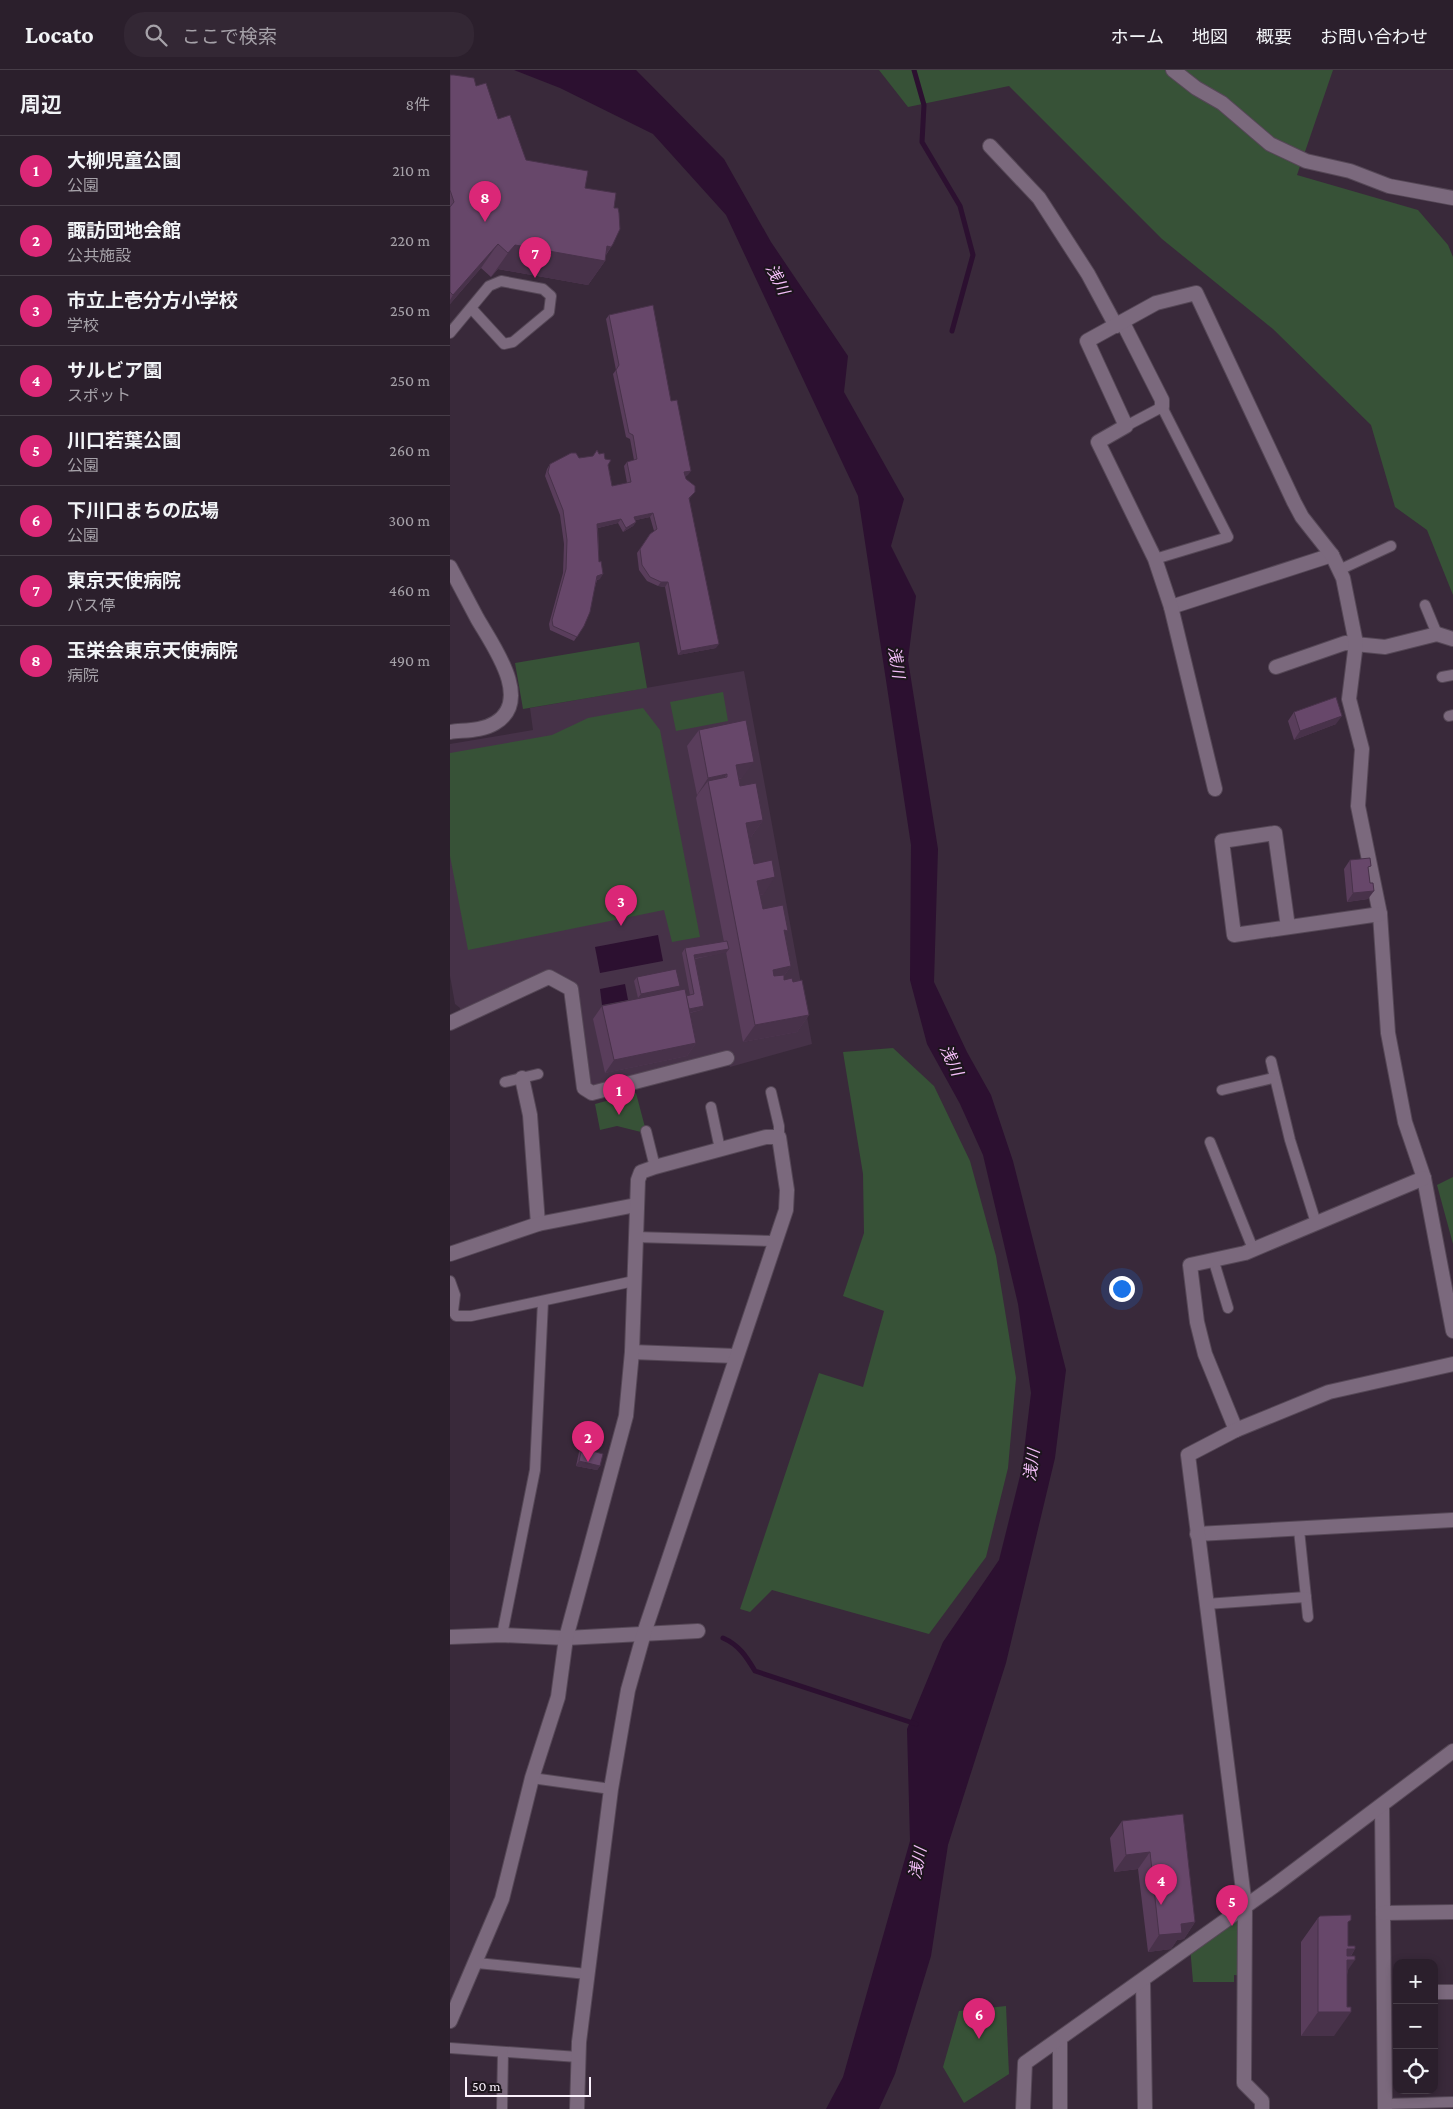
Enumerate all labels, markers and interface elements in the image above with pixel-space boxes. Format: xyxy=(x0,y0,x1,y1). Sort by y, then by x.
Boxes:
search box xyxy=(124,12,474,57)
text: Locato xyxy=(25,21,94,48)
icon: search xyxy=(142,21,170,49)
text: ここで検索 xyxy=(182,26,277,47)
text: ホーム xyxy=(1111,27,1164,47)
text: 地図 xyxy=(1192,27,1228,47)
text: 概要 xyxy=(1256,27,1292,47)
text: お問い合わせ xyxy=(1320,27,1428,47)
text: 周辺 xyxy=(20,93,62,117)
text: 8件 xyxy=(405,96,430,113)
text: 大柳児童公園 xyxy=(67,150,181,171)
text: 1 xyxy=(33,162,39,179)
text: 210 m xyxy=(392,162,430,179)
text: 公園 xyxy=(67,177,99,194)
pin: 8 xyxy=(469,181,501,222)
text: 諏訪団地会館 xyxy=(67,220,181,241)
text: 2 xyxy=(32,232,40,249)
text: 220 m xyxy=(390,232,430,249)
pin: 7 xyxy=(519,237,551,278)
text: 公共施設 xyxy=(67,247,131,264)
water label: 浅川 xyxy=(763,261,793,299)
text: 市立上壱分方小学校 xyxy=(67,290,238,311)
text: 3 xyxy=(32,302,40,319)
text: 250 m xyxy=(390,302,430,319)
text: 学校 xyxy=(67,317,99,334)
text: サルビア園 xyxy=(67,360,162,381)
text: 4 xyxy=(32,372,40,389)
text: 250 m xyxy=(390,372,430,389)
text: スポット xyxy=(67,387,131,404)
text: 川口若葉公園 xyxy=(67,430,181,451)
text: 5 xyxy=(32,442,40,459)
text: 260 m xyxy=(389,442,430,459)
text: 公園 xyxy=(67,457,99,474)
text: 下川口まちの広場 xyxy=(67,500,219,521)
text: 6 xyxy=(32,512,40,529)
text: 300 m xyxy=(388,512,430,529)
text: 公園 xyxy=(67,527,99,544)
text: 東京天使病院 xyxy=(67,570,181,591)
text: 7 xyxy=(32,582,40,599)
text: 460 m xyxy=(389,582,430,599)
text: バス停 xyxy=(67,597,115,614)
text: 玉栄会東京天使病院 xyxy=(67,640,238,661)
water label: 浅川 xyxy=(886,645,908,681)
text: 8 xyxy=(31,652,41,669)
text: 490 m xyxy=(389,652,430,669)
text: 病院 xyxy=(67,667,99,684)
pin: 3 xyxy=(605,885,637,926)
water label: 浅川 xyxy=(937,1042,967,1080)
pin: 1 xyxy=(603,1074,635,1115)
your location xyxy=(1109,1276,1135,1302)
pin: 2 xyxy=(572,1421,604,1462)
water label: 浅川 xyxy=(1021,1446,1042,1482)
water label: 浅川 xyxy=(906,1844,929,1880)
pin: 4 xyxy=(1145,1864,1177,1905)
pin: 5 xyxy=(1216,1885,1248,1926)
map controls xyxy=(1393,1959,1438,2094)
button: + xyxy=(1393,1959,1438,2004)
pin: 6 xyxy=(963,1998,995,2039)
button: − xyxy=(1393,2004,1438,2049)
button: locate xyxy=(1393,2049,1438,2094)
scale bar xyxy=(465,2074,591,2097)
text: 50 m xyxy=(472,2078,500,2094)

